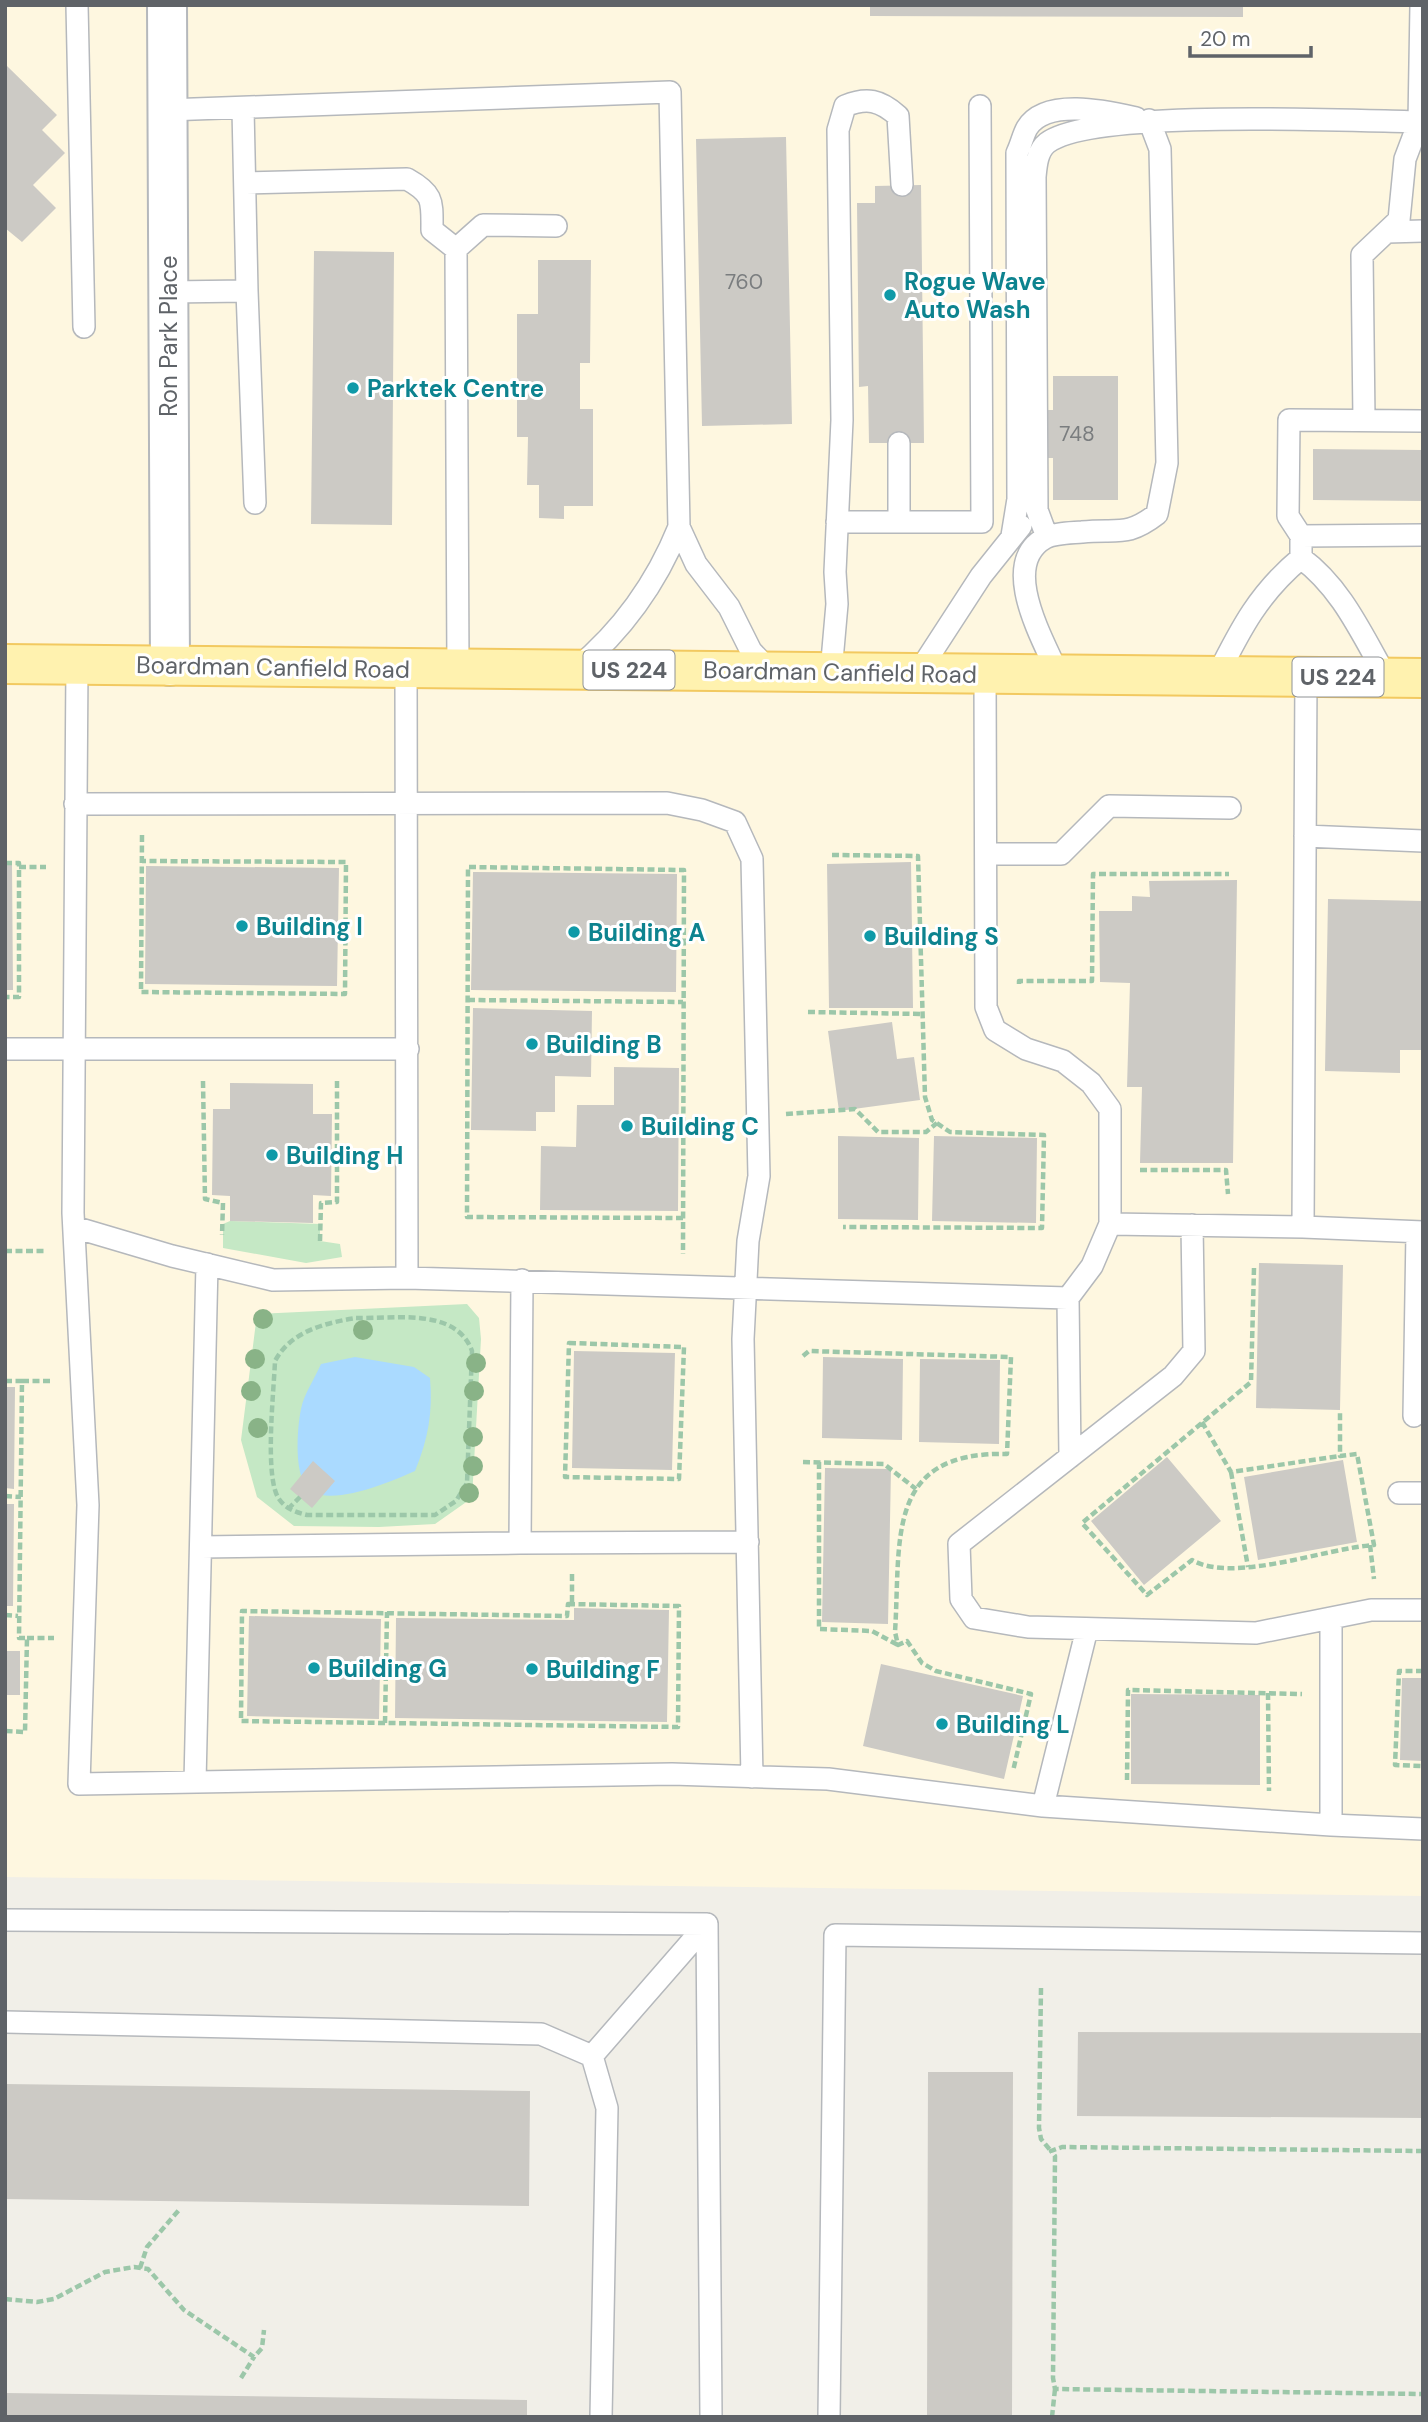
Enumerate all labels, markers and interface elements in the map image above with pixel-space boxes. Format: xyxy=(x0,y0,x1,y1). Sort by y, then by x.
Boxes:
scale bar xyxy=(1190,14,1311,58)
text: 20 m xyxy=(1200,25,1251,53)
street label: Ron Park Place xyxy=(153,255,184,417)
place label: Rogue Wave Auto Wash xyxy=(904,266,1046,325)
house number: 760 xyxy=(725,268,763,296)
marker: Rogue Wave Auto Wash xyxy=(882,287,898,303)
place label: Parktek Centre xyxy=(367,373,544,404)
marker: Parktek Centre xyxy=(345,380,361,396)
house number: 748 xyxy=(1059,420,1095,448)
street label: Boardman Canfield Road xyxy=(136,649,410,685)
road number: US 224 xyxy=(584,650,674,690)
street label: Boardman Canfield Road xyxy=(703,654,977,690)
road number: US 224 xyxy=(1292,657,1384,696)
place label: Building I xyxy=(256,911,363,942)
place label: Building A xyxy=(588,917,705,948)
marker: Building I xyxy=(234,918,250,934)
place label: Building S xyxy=(884,921,999,952)
marker: Building A xyxy=(566,924,582,940)
marker: Building S xyxy=(862,928,878,944)
place label: Building B xyxy=(546,1029,661,1060)
marker: Building B xyxy=(524,1036,540,1052)
place label: Building C xyxy=(641,1111,759,1142)
marker: Building C xyxy=(619,1118,635,1134)
place label: Building H xyxy=(286,1140,403,1171)
marker: Building H xyxy=(264,1147,280,1163)
place label: Building G xyxy=(328,1653,447,1684)
place label: Building F xyxy=(546,1654,659,1685)
marker: Building G xyxy=(306,1660,322,1676)
marker: Building F xyxy=(524,1661,540,1677)
place label: Building L xyxy=(956,1709,1070,1740)
marker: Building L xyxy=(934,1716,950,1732)

